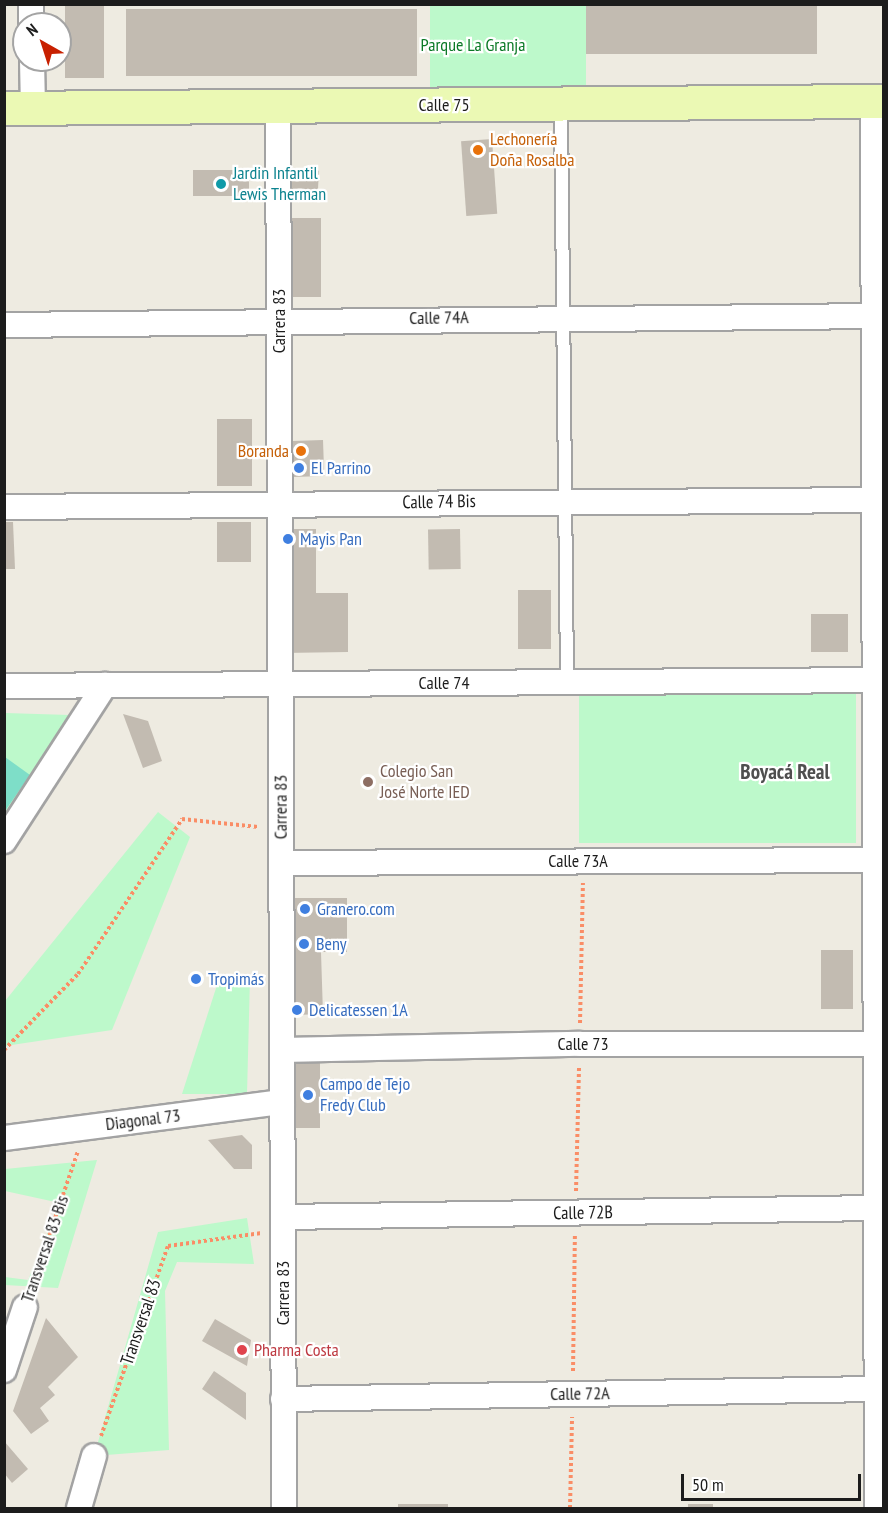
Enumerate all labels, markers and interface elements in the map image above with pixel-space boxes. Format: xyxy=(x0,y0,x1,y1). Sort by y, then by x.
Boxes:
north arrow xyxy=(12,12,72,72)
text: N xyxy=(22,19,42,40)
park label: Parque La Granja xyxy=(421,34,525,56)
street label: Calle 75 xyxy=(418,94,470,116)
place label: Lechonería Doña Rosalba xyxy=(490,129,574,172)
marker: Lechonería Doña Rosalba xyxy=(471,143,485,157)
place label: Jardin Infantil Lewis Therman xyxy=(233,163,327,206)
marker: Jardin Infantil Lewis Therman xyxy=(214,177,228,191)
street label: Carrera 83 xyxy=(268,289,290,353)
street label: Calle 74A xyxy=(409,307,469,329)
place label: Boranda xyxy=(238,440,289,462)
marker: Boranda xyxy=(294,444,308,458)
place label: El Parrino xyxy=(311,457,371,479)
marker: El Parrino xyxy=(292,461,306,475)
street label: Calle 74 Bis xyxy=(402,491,476,513)
place label: Mayis Pan xyxy=(300,528,362,550)
marker: Mayis Pan xyxy=(281,532,295,546)
street label: Calle 74 xyxy=(418,672,470,694)
district label: Boyacá Real xyxy=(740,759,830,785)
place label: Colegio San José Norte IED xyxy=(380,761,470,804)
street label: Carrera 83 xyxy=(270,775,292,839)
marker: Colegio San José Norte IED xyxy=(361,775,375,789)
street label: Calle 73A xyxy=(548,850,608,872)
place label: Granero.com xyxy=(317,898,395,920)
marker: Granero.com xyxy=(298,902,312,916)
place label: Beny xyxy=(316,933,347,955)
marker: Beny xyxy=(297,937,311,951)
place label: Tropimás xyxy=(208,968,264,990)
marker: Tropimás xyxy=(189,972,203,986)
place label: Delicatessen 1A xyxy=(309,999,408,1021)
marker: Delicatessen 1A xyxy=(290,1003,304,1017)
street label: Calle 73 xyxy=(557,1033,609,1055)
place label: Campo de Tejo Fredy Club xyxy=(320,1074,411,1116)
marker: Campo de Tejo Fredy Club xyxy=(301,1088,315,1102)
street label: Diagonal 73 xyxy=(104,1105,182,1135)
street label: Transversal 83 Bis xyxy=(17,1193,73,1305)
street label: Calle 72B xyxy=(553,1202,613,1224)
street label: Carrera 83 xyxy=(272,1261,294,1325)
street label: Transversal 83 xyxy=(116,1276,166,1368)
place label: Pharma Costa xyxy=(254,1339,339,1361)
marker: Pharma Costa xyxy=(235,1343,249,1357)
street label: Calle 72A xyxy=(550,1383,610,1405)
scale bar xyxy=(684,1462,864,1500)
text: 50 m xyxy=(692,1473,724,1496)

